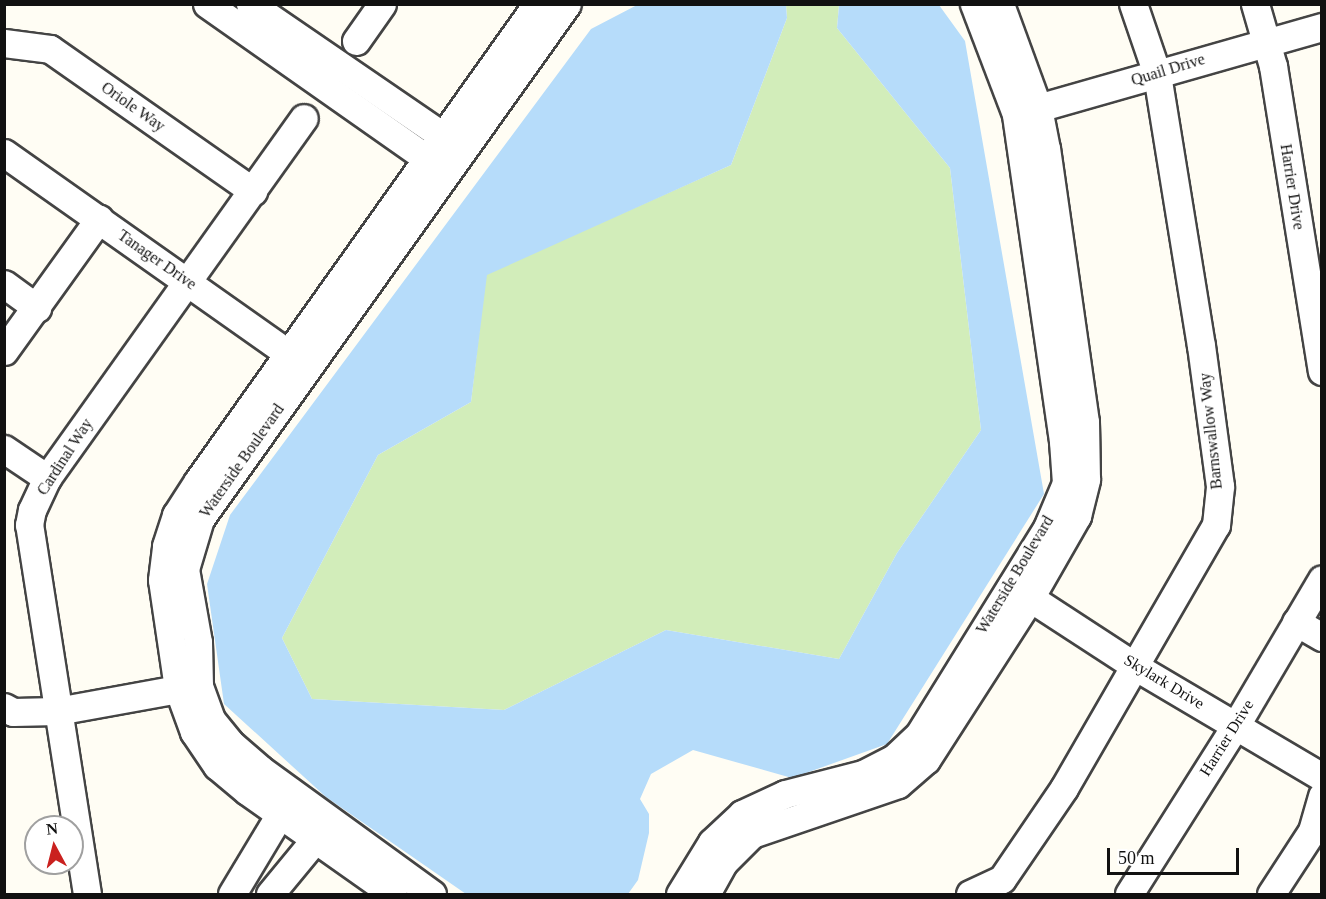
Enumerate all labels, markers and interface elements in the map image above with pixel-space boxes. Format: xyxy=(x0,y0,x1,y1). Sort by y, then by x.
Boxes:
street label: Quail Drive xyxy=(1129,50,1207,90)
street label: Oriole Way xyxy=(97,78,169,136)
street label: Harrier Drive xyxy=(1276,143,1308,231)
street label: Tanager Drive xyxy=(114,226,200,294)
street label: Barnswallow Way xyxy=(1195,372,1227,490)
street label: Waterside Boulevard xyxy=(196,401,288,521)
street label: Cardinal Way xyxy=(33,415,97,499)
street label: Waterside Boulevard xyxy=(972,513,1058,637)
street label: Skylark Drive xyxy=(1120,651,1208,713)
street label: Harrier Drive xyxy=(1196,696,1258,780)
north arrow xyxy=(24,815,84,875)
text: N xyxy=(45,819,59,838)
scale bar xyxy=(1110,836,1242,874)
text: 50 m xyxy=(1118,848,1155,868)

